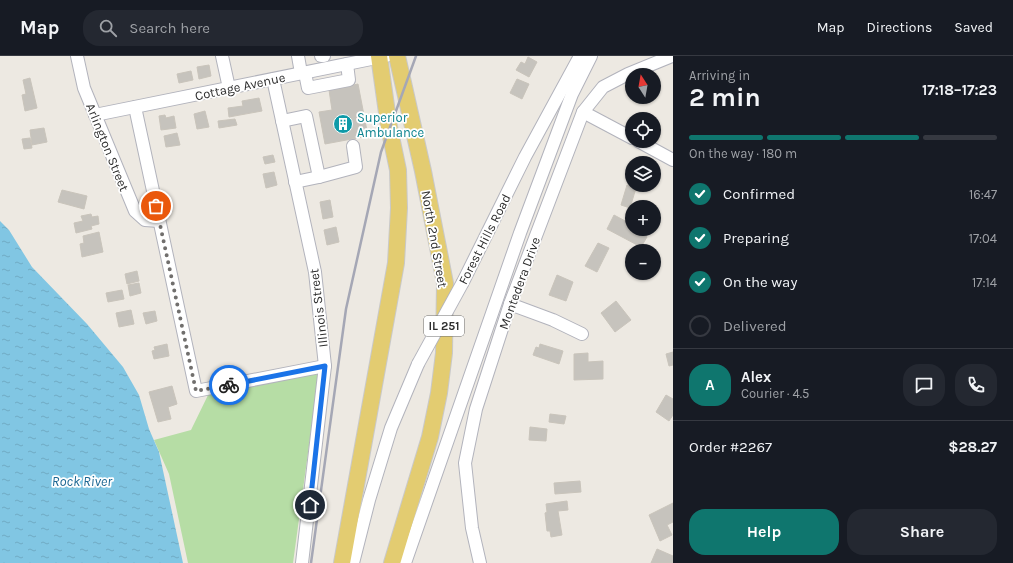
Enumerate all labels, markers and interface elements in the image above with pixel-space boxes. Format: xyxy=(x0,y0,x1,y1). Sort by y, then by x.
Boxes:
search box xyxy=(83,10,363,46)
text: Map xyxy=(20,17,59,39)
icon: search xyxy=(97,17,119,39)
text: Search here xyxy=(129,19,210,37)
text: Map xyxy=(817,19,845,36)
text: Directions xyxy=(867,19,932,36)
text: Saved xyxy=(954,19,993,36)
north arrow xyxy=(625,68,661,104)
map controls xyxy=(625,68,661,280)
text: Arriving in xyxy=(689,68,750,83)
street label: Cottage Avenue xyxy=(194,70,287,103)
text: 17:18–17:23 xyxy=(922,81,997,99)
text: 2 min xyxy=(689,82,761,113)
street label: Arlington Street xyxy=(83,101,132,193)
place label: Superior Ambulance xyxy=(357,110,425,140)
button: locate xyxy=(625,112,661,148)
building icon: Superior Ambulance xyxy=(332,113,354,135)
text: On the way · 180 m xyxy=(689,146,797,161)
button: layers xyxy=(625,156,661,192)
icon: check xyxy=(689,183,711,205)
text: Confirmed xyxy=(723,185,795,203)
text: 16:47 xyxy=(969,187,997,202)
pin xyxy=(139,189,173,223)
street label: North 2nd Street xyxy=(419,189,450,289)
street label: Forest Hills Road xyxy=(455,192,514,287)
icon: bag xyxy=(145,195,167,217)
button: + xyxy=(625,200,661,236)
icon: check xyxy=(689,227,711,249)
text: Preparing xyxy=(723,229,789,247)
text: 17:04 xyxy=(969,231,997,246)
street label: Montedera Drive xyxy=(496,235,543,331)
button: − xyxy=(625,244,661,280)
street label: Illinois Street xyxy=(306,268,331,348)
icon: check xyxy=(689,271,711,293)
text: On the way xyxy=(723,273,797,291)
text: 17:14 xyxy=(972,275,997,290)
road number: IL 251 xyxy=(424,316,464,336)
text: Delivered xyxy=(723,317,787,335)
button: chat xyxy=(903,364,945,406)
button: phone xyxy=(955,364,997,406)
courier xyxy=(209,365,249,405)
text: Alex xyxy=(741,368,771,386)
icon: bike xyxy=(218,374,240,396)
text: A xyxy=(705,376,715,394)
text: Courier · 4.5 xyxy=(741,386,809,401)
text: Order #2267 xyxy=(689,438,772,456)
text: $28.27 xyxy=(948,438,997,456)
water label: Rock River xyxy=(52,473,113,490)
pin xyxy=(293,488,327,522)
icon: home xyxy=(299,494,321,516)
button: Help xyxy=(689,509,839,555)
button: Share xyxy=(847,509,997,555)

